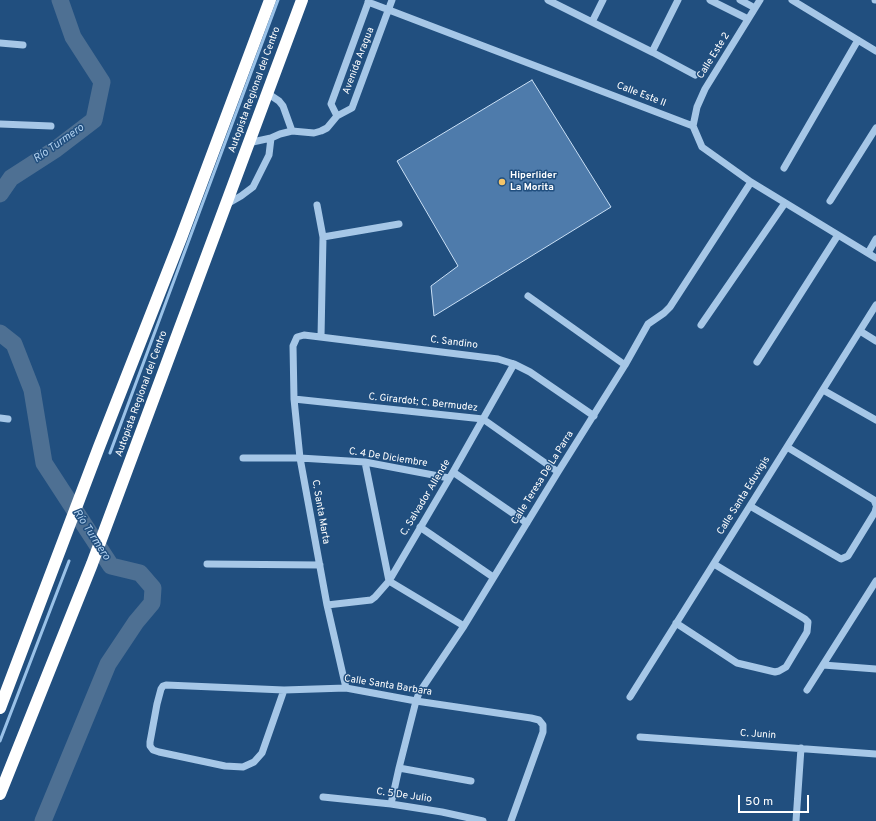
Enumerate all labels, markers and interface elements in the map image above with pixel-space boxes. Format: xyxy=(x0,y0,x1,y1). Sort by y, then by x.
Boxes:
street label: Autopista Regional del Centro xyxy=(227,25,283,155)
street label: Avenida Aragua xyxy=(341,26,377,96)
street label: Calle Este 2 xyxy=(695,31,733,81)
street label: Calle Este II xyxy=(615,80,667,110)
water label: Río Turmero xyxy=(31,122,87,166)
place label: Hiperlider La Morita xyxy=(510,170,557,194)
marker: Hiperlider La Morita xyxy=(497,177,507,187)
street label: Autopista Regional del Centro xyxy=(114,329,170,459)
street label: C. Sandino xyxy=(430,334,478,352)
street label: C. Girardot; C. Bermudez xyxy=(368,391,478,415)
street label: Calle Teresa De La Parra xyxy=(509,429,577,527)
street label: C. 4 De Diciembre xyxy=(348,446,428,470)
street label: Calle Santa Eduvigis xyxy=(715,455,773,537)
street label: C. Salvador Allende xyxy=(398,458,454,538)
street label: C. Santa Marta xyxy=(308,479,332,545)
water label: Río Turmero xyxy=(70,507,112,563)
street label: Calle Santa Barbara xyxy=(343,673,433,699)
street label: C. Junin xyxy=(740,728,776,742)
street label: C. 5 De Julio xyxy=(375,786,433,806)
scale bar xyxy=(740,787,811,813)
text: 50 m xyxy=(745,794,773,810)

